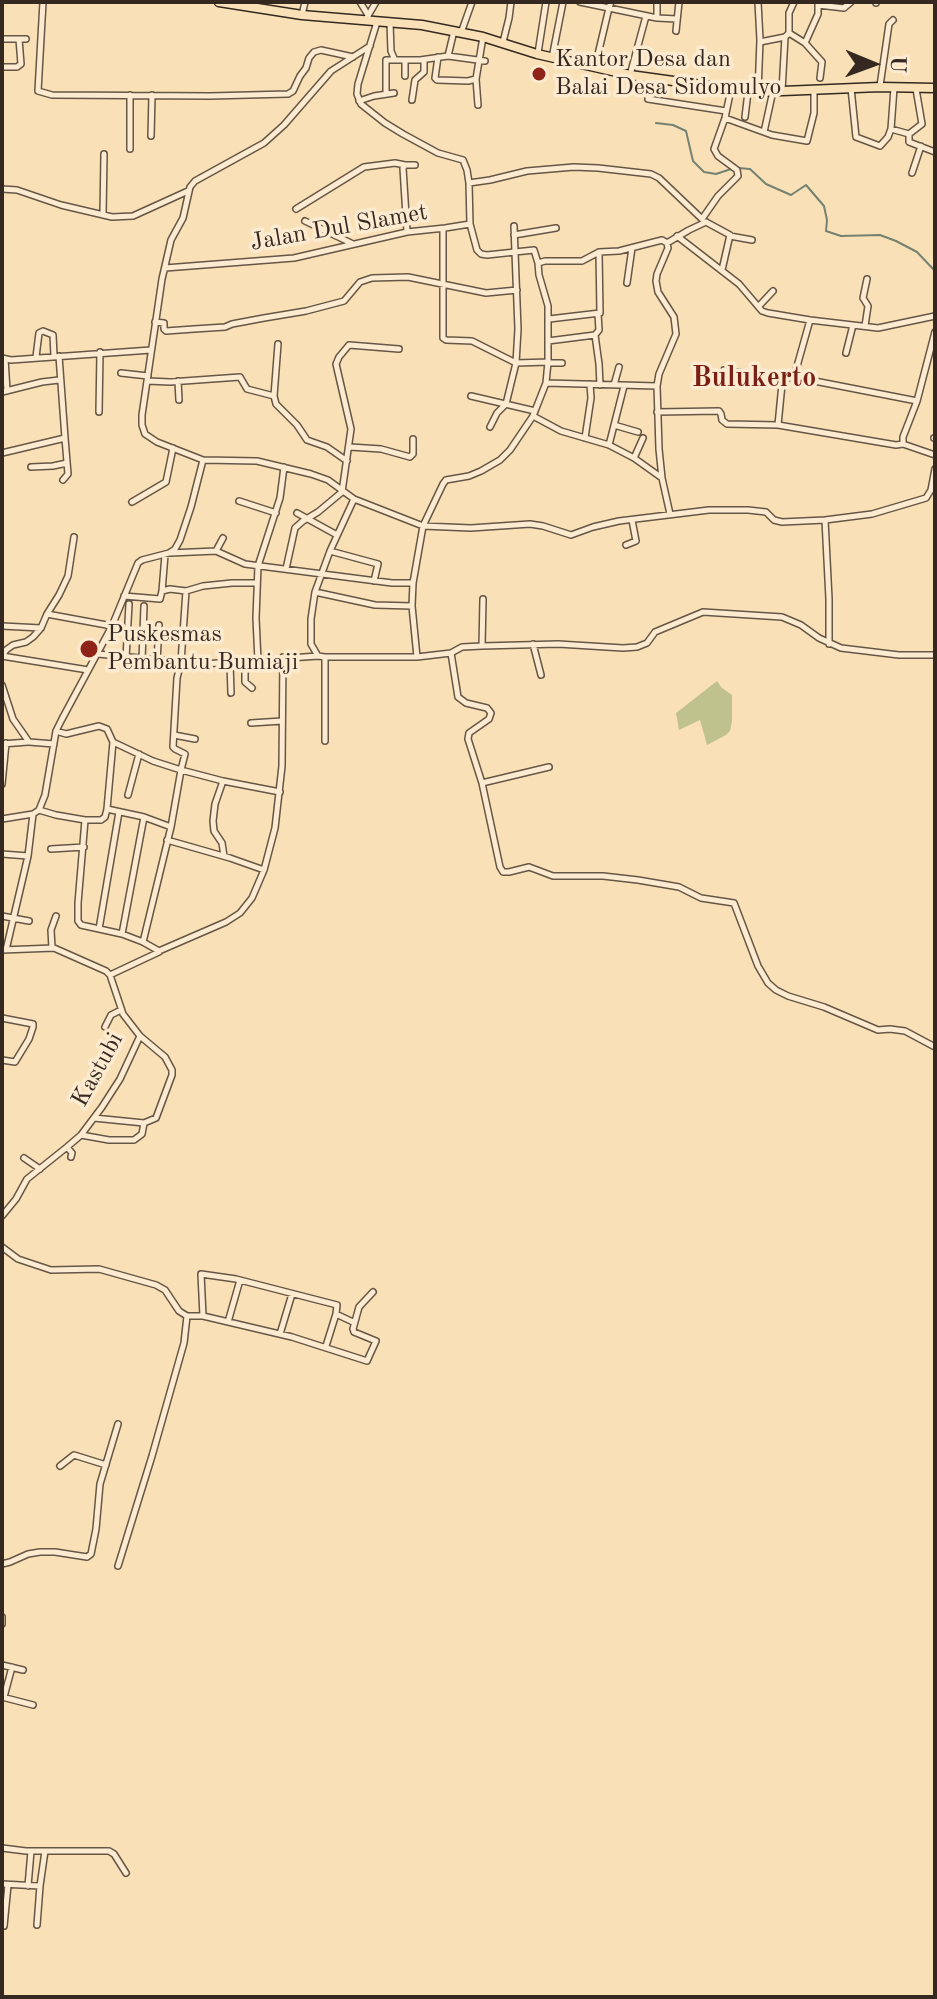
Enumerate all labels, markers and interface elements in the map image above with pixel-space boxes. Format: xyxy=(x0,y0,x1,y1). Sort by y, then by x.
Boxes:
north arrow xyxy=(833,24,913,104)
place label: Kantor Desa dan Balai Desa Sidomulyo xyxy=(555,46,781,102)
text: U xyxy=(886,55,908,73)
marker: Kantor Desa dan Balai Desa Sidomulyo xyxy=(530,65,548,83)
street label: Jalan Dul Slamet xyxy=(248,198,430,258)
district label: Bulukerto xyxy=(692,362,816,396)
place label: Puskesmas Pembantu Bumiaji xyxy=(107,621,298,677)
marker: Puskesmas Pembantu Bumiaji xyxy=(78,638,100,660)
street label: Kastubi xyxy=(66,1028,130,1112)

